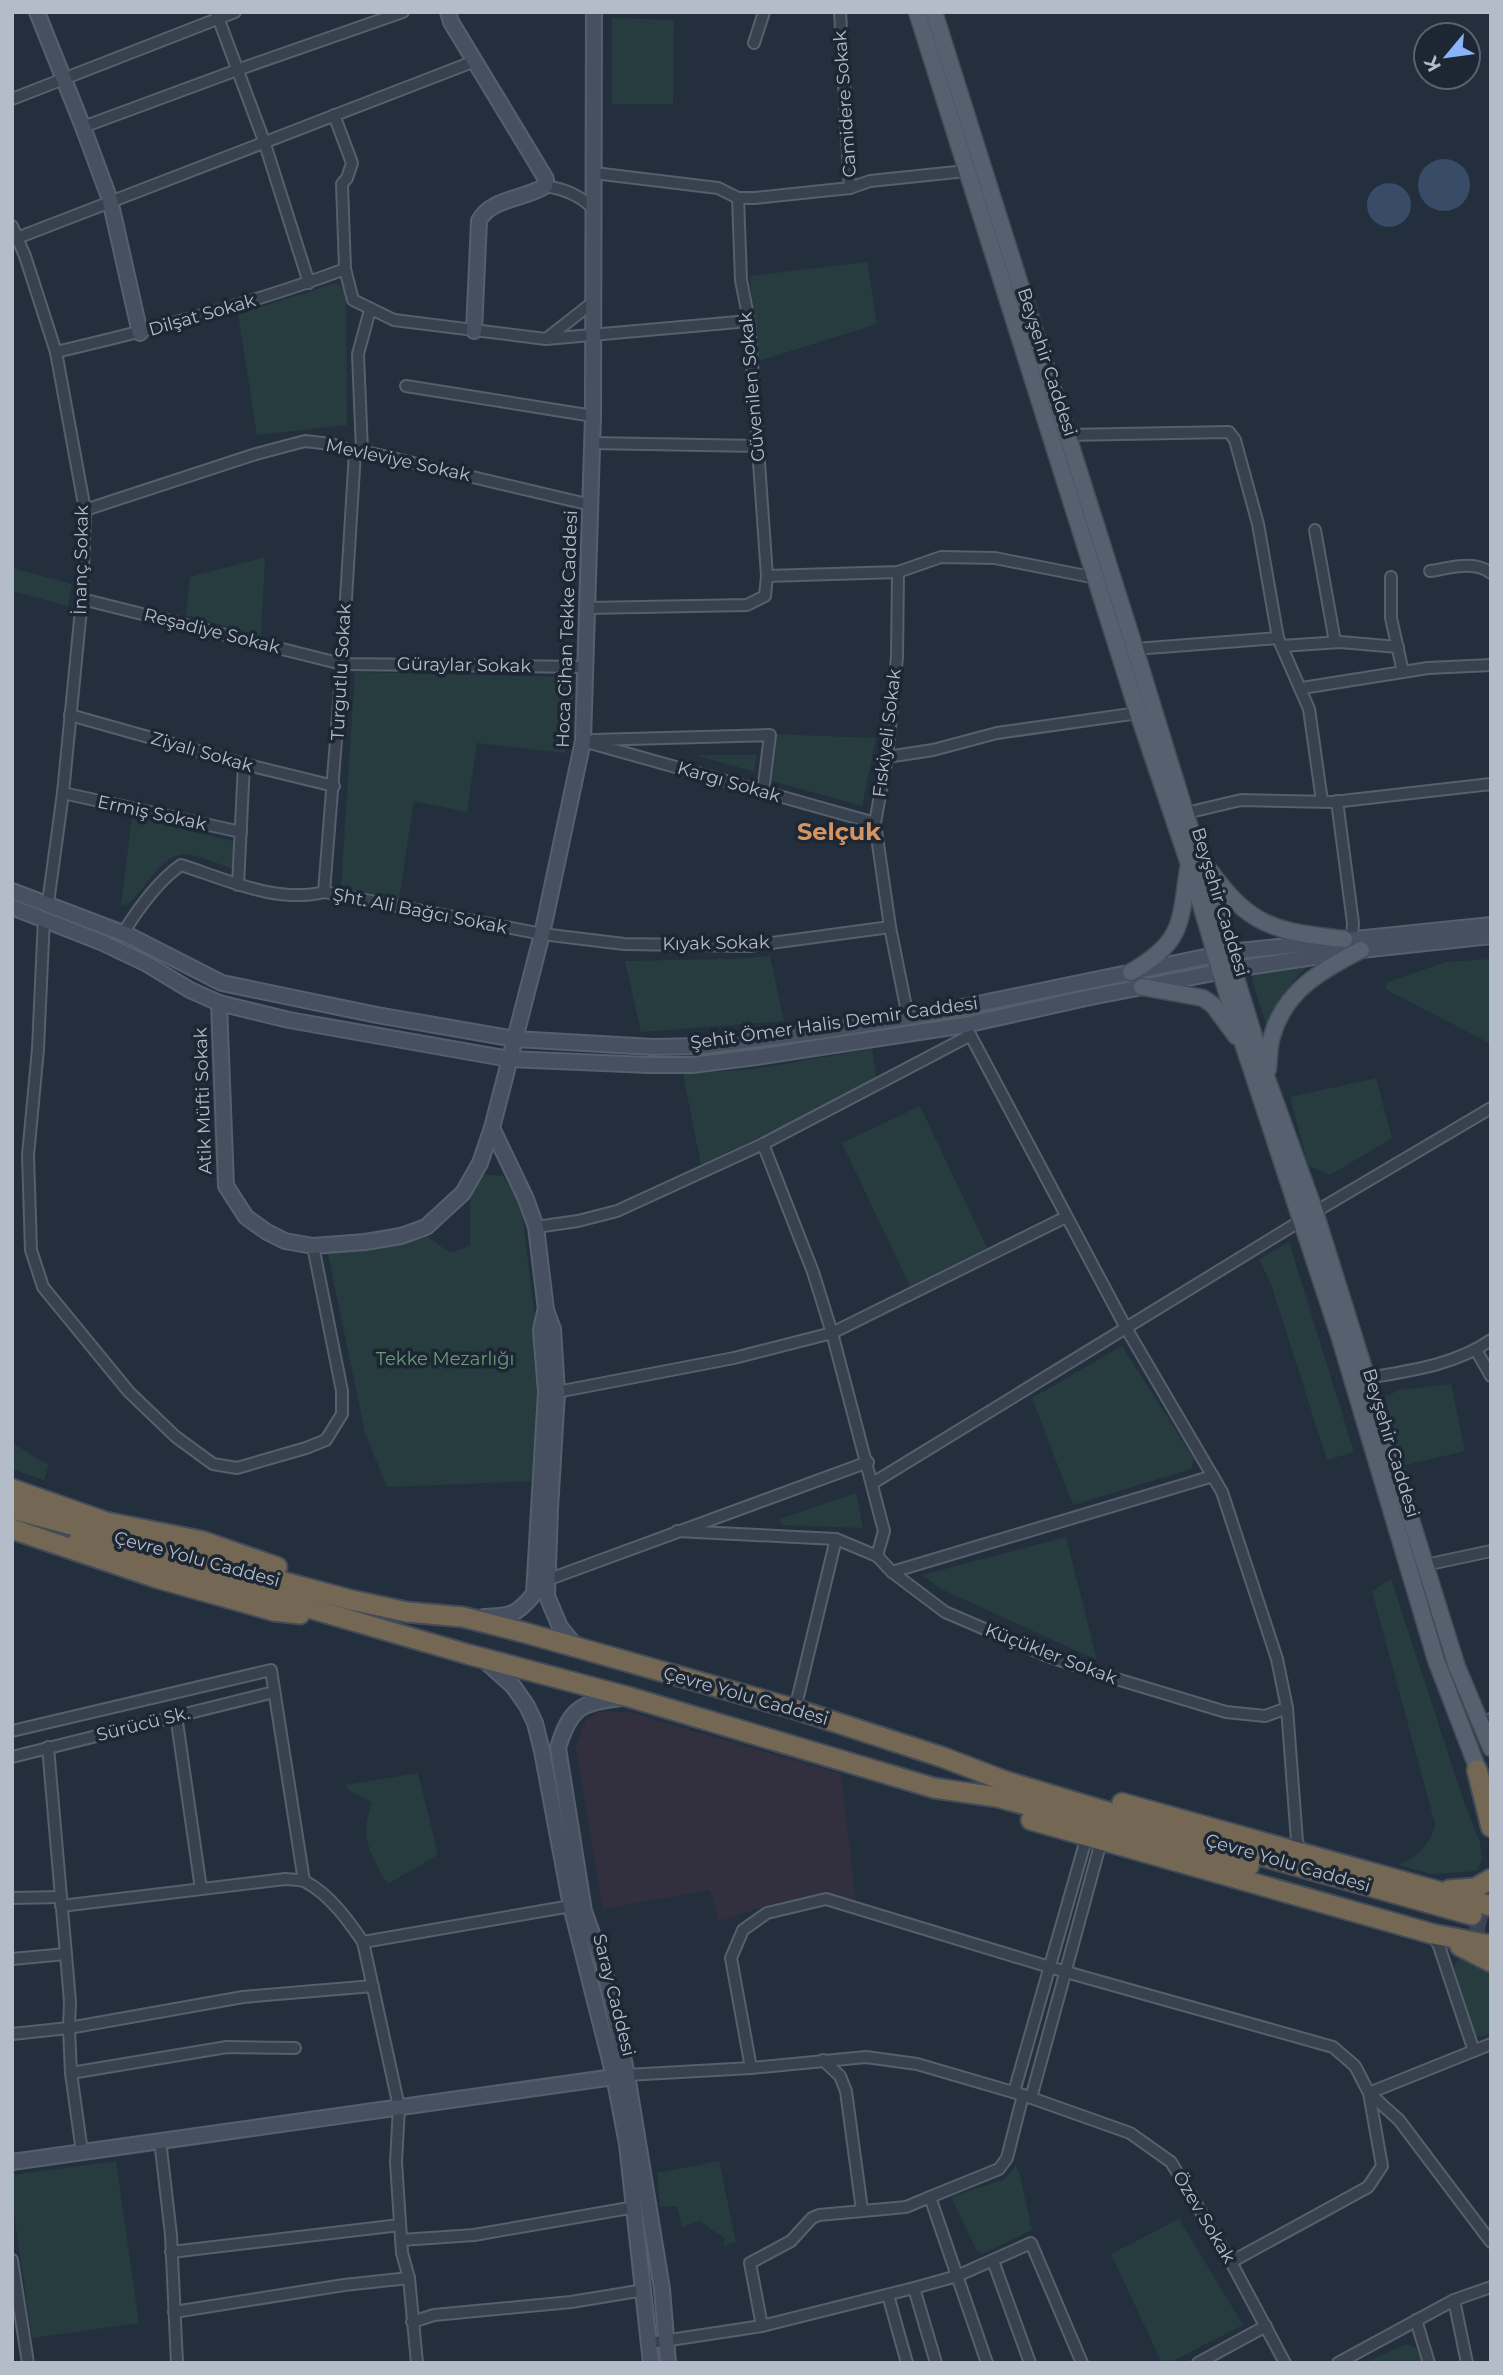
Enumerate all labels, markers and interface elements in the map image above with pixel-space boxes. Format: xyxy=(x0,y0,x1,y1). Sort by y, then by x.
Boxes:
north arrow xyxy=(1412,21,1482,91)
street label: Camidere Sokak xyxy=(829,30,861,178)
text: K xyxy=(1419,51,1446,76)
street label: Beyşehir Caddesi xyxy=(1013,285,1081,439)
street label: Dilşat Sokak xyxy=(146,289,258,341)
street label: Güvenilen Sokak xyxy=(734,311,770,463)
street label: Mevleviye Sokak xyxy=(324,434,472,486)
street label: İnanç Sokak xyxy=(69,505,93,615)
street label: Hoca Cihan Tekke Caddesi xyxy=(552,510,582,748)
street label: Reşadiye Sokak xyxy=(142,603,283,659)
street label: Turgutlu Sokak xyxy=(326,603,356,741)
street label: Güraylar Sokak xyxy=(397,653,532,677)
street label: Fıskiyeli Sokak xyxy=(868,667,906,799)
street label: Ziyalı Sokak xyxy=(148,727,256,777)
street label: Kargı Sokak xyxy=(675,757,783,807)
street label: Ermiş Sokak xyxy=(95,791,209,835)
district label: Selçuk xyxy=(797,817,881,846)
street label: Beyşehir Caddesi xyxy=(1187,825,1253,979)
street label: Şht. Ali Bağcı Sokak xyxy=(331,883,509,939)
street label: Kıyak Sokak xyxy=(662,931,770,955)
street label: Şehit Ömer Halis Demir Caddesi xyxy=(689,992,979,1054)
street label: Atik Müfti Sokak xyxy=(189,1027,217,1175)
park label: Tekke Mezarlığı xyxy=(376,1348,514,1370)
street label: Beyşehir Caddesi xyxy=(1358,1366,1424,1520)
street label: Çevre Yolu Caddesi xyxy=(112,1526,282,1592)
street label: Küçükler Sokak xyxy=(982,1619,1120,1689)
street label: Çevre Yolu Caddesi xyxy=(661,1662,831,1730)
street label: Sürücü Sk. xyxy=(94,1702,192,1746)
street label: Çevre Yolu Caddesi xyxy=(1203,1829,1373,1897)
street label: Saray Caddesi xyxy=(588,1932,640,2058)
street label: Özev Sokak xyxy=(1168,2167,1240,2267)

